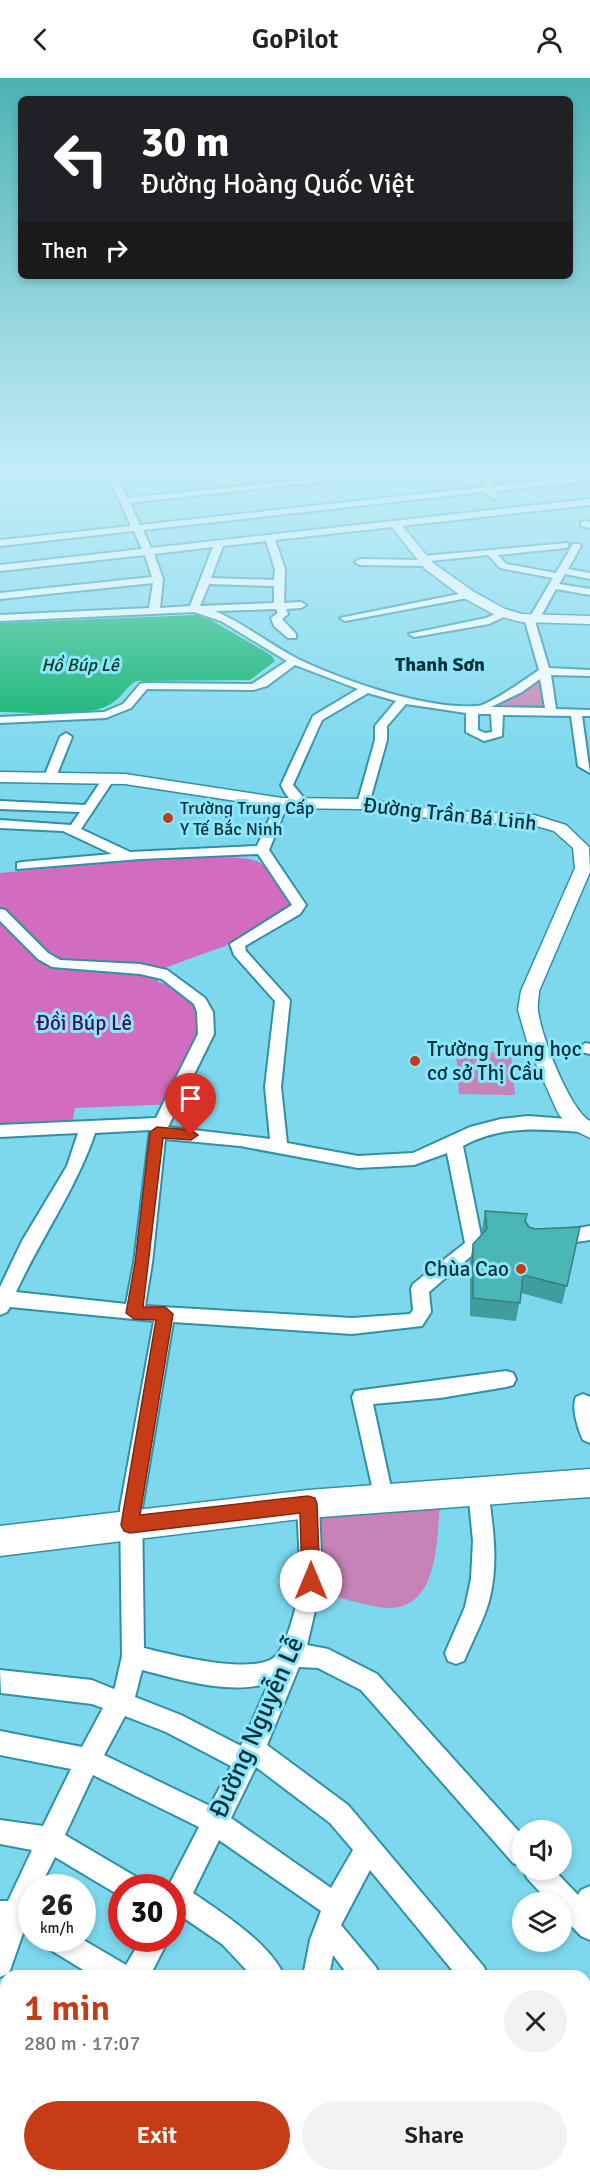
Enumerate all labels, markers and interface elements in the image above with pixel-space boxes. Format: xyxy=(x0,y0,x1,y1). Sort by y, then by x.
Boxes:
icon: back xyxy=(24,23,57,56)
text: GoPilot xyxy=(252,23,338,56)
icon: person xyxy=(533,23,566,56)
text: 30 m xyxy=(141,117,230,168)
icon: left xyxy=(42,120,120,198)
text: Đường Hoàng Quốc Việt xyxy=(141,168,414,201)
icon: right xyxy=(100,234,133,267)
text: Then xyxy=(42,237,88,264)
district label: Thanh Sơn xyxy=(395,652,485,677)
water label: Hồ Búp Lê xyxy=(41,654,120,676)
street label: Đường Trần Bá Linh xyxy=(362,792,538,836)
place label: Trường Trung Cấp Y Tế Bắc Ninh xyxy=(180,797,314,840)
marker: Trường Trung Cấp Y Tế Bắc Ninh xyxy=(161,811,175,825)
park label: Đồi Búp Lê xyxy=(36,1010,132,1036)
place label: Trường Trung học cơ sở Thị Cầu xyxy=(427,1036,582,1086)
marker: Trường Trung học cơ sở Thị Cầu xyxy=(408,1054,422,1068)
pin xyxy=(165,1073,216,1135)
icon: arrive xyxy=(174,1082,207,1115)
place label: Chùa Cao xyxy=(424,1256,509,1282)
marker: Chùa Cao xyxy=(514,1262,528,1276)
position arrow xyxy=(279,1549,343,1613)
street label: Đường Nguyễn Lễ xyxy=(203,1632,311,1823)
map controls xyxy=(512,1820,572,1952)
button: sound xyxy=(512,1820,572,1880)
speed limit sign: 30 xyxy=(108,1874,186,1952)
text: 26 xyxy=(41,1887,73,1924)
button: layers xyxy=(512,1892,572,1952)
text: km/h xyxy=(40,1919,74,1937)
text: 1 min xyxy=(24,1986,110,2031)
button: close xyxy=(504,1990,567,2053)
text: 280 m · 17:07 xyxy=(24,2031,140,2056)
button: Exit xyxy=(24,2101,290,2170)
button: Share xyxy=(302,2101,567,2170)

